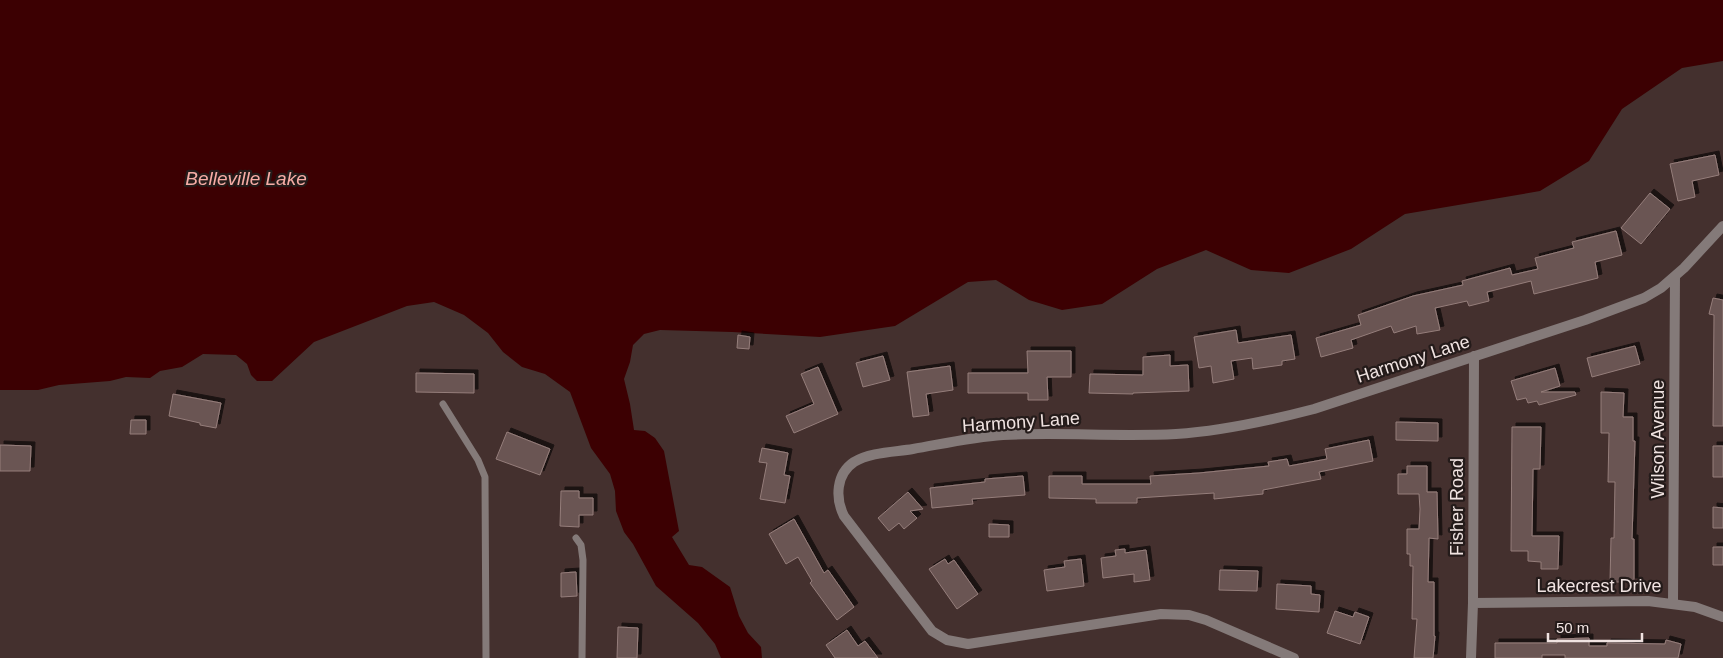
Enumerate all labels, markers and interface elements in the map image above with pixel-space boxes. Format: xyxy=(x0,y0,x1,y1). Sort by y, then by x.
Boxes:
water label: Belleville Lake xyxy=(185,168,307,189)
street label: Harmony Lane xyxy=(1354,331,1472,387)
street label: Wilson Avenue xyxy=(1648,380,1668,498)
street label: Harmony Lane xyxy=(961,408,1081,436)
street label: Fisher Road xyxy=(1447,458,1467,556)
street label: Lakecrest Drive xyxy=(1536,576,1662,596)
scale bar xyxy=(1548,610,1642,642)
text: 50 m xyxy=(1556,619,1589,636)

